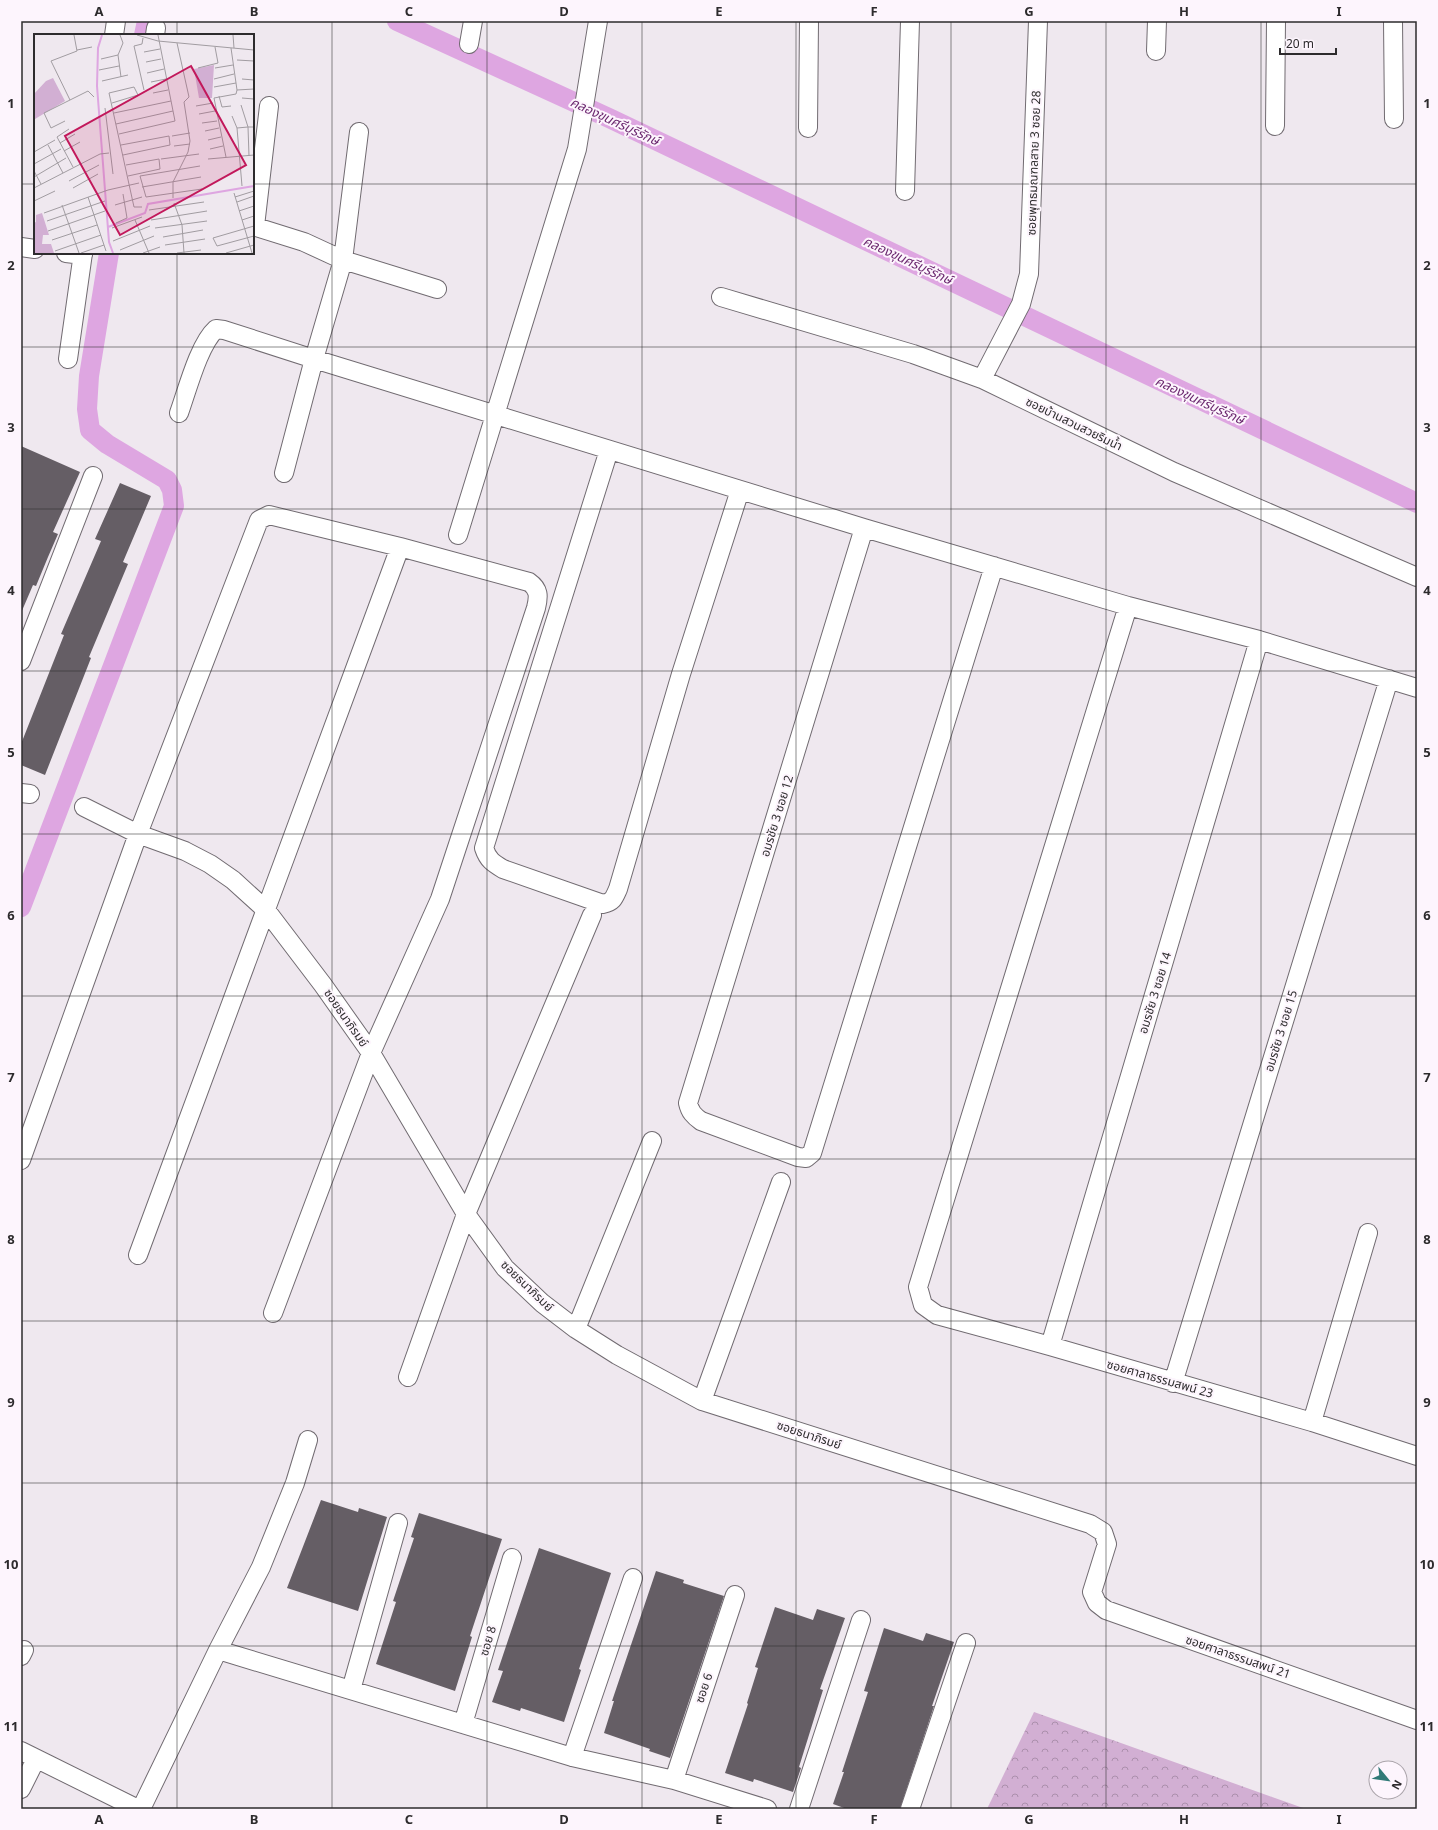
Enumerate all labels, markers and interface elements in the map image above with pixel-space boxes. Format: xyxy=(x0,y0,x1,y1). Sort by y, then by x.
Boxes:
text: A xyxy=(95,2,104,20)
text: B xyxy=(250,2,258,20)
text: C xyxy=(405,2,413,20)
text: D xyxy=(559,2,569,20)
text: E xyxy=(715,2,723,20)
text: F xyxy=(870,2,878,20)
text: G xyxy=(1024,2,1034,20)
text: H xyxy=(1179,2,1189,20)
text: I xyxy=(1336,2,1342,20)
scale bar xyxy=(1280,30,1336,56)
inset map xyxy=(34,34,254,254)
text: 20 m xyxy=(1286,35,1314,52)
street label: ซอยพุทธมณฑลสาย 3 ซอย 28 xyxy=(1022,90,1045,236)
water label: คลองขุนศรีบุรีรักษ์ xyxy=(568,93,665,151)
text: 1 xyxy=(7,94,15,112)
text: 1 xyxy=(1423,94,1431,112)
water label: คลองขุนศรีบุรีรักษ์ xyxy=(861,232,958,290)
text: 2 xyxy=(7,256,15,274)
text: 2 xyxy=(1423,256,1431,274)
water label: คลองขุนศรีบุรีรักษ์ xyxy=(1153,372,1250,430)
street label: ซอยบ้านสวนสวยริมน้ำ xyxy=(1023,393,1125,454)
text: 3 xyxy=(7,418,15,436)
text: 3 xyxy=(1423,418,1431,436)
text: 4 xyxy=(7,581,15,599)
text: 4 xyxy=(1423,581,1431,599)
text: 5 xyxy=(7,743,15,761)
text: 5 xyxy=(1423,743,1431,761)
street label: อมรชัย 3 ซอย 12 xyxy=(756,773,797,859)
text: 6 xyxy=(7,906,15,924)
text: 6 xyxy=(1423,906,1431,924)
street label: อมรชัย 3 ซอย 14 xyxy=(1134,950,1175,1036)
street label: ซอยธนาภิรมย์ xyxy=(320,985,373,1050)
street label: อมรชัย 3 ซอย 15 xyxy=(1260,988,1301,1074)
text: 7 xyxy=(7,1068,15,1086)
text: 7 xyxy=(1423,1068,1431,1086)
text: 8 xyxy=(7,1230,15,1248)
text: 8 xyxy=(1423,1230,1431,1248)
street label: ซอยธนาภิรมย์ xyxy=(497,1256,557,1315)
street label: ซอยศาลาธรรมสพน์ 23 xyxy=(1105,1355,1215,1402)
text: 9 xyxy=(7,1393,15,1411)
text: 9 xyxy=(1423,1393,1431,1411)
street label: ซอยธนาภิรมย์ xyxy=(775,1416,844,1453)
text: 10 xyxy=(4,1555,18,1573)
text: 10 xyxy=(1420,1555,1434,1573)
street label: ซอย 8 xyxy=(475,1624,500,1658)
street label: ซอยศาลาธรรมสพน์ 21 xyxy=(1183,1631,1293,1682)
street label: ซอย 6 xyxy=(691,1671,716,1705)
text: 11 xyxy=(4,1717,18,1735)
text: 11 xyxy=(1420,1717,1434,1735)
north arrow xyxy=(1368,1760,1408,1800)
text: N xyxy=(1388,1778,1406,1793)
text: A xyxy=(95,1810,104,1828)
text: B xyxy=(250,1810,258,1828)
text: C xyxy=(405,1810,413,1828)
text: D xyxy=(559,1810,569,1828)
text: E xyxy=(715,1810,723,1828)
text: F xyxy=(870,1810,878,1828)
text: G xyxy=(1024,1810,1034,1828)
text: H xyxy=(1179,1810,1189,1828)
text: I xyxy=(1336,1810,1342,1828)

